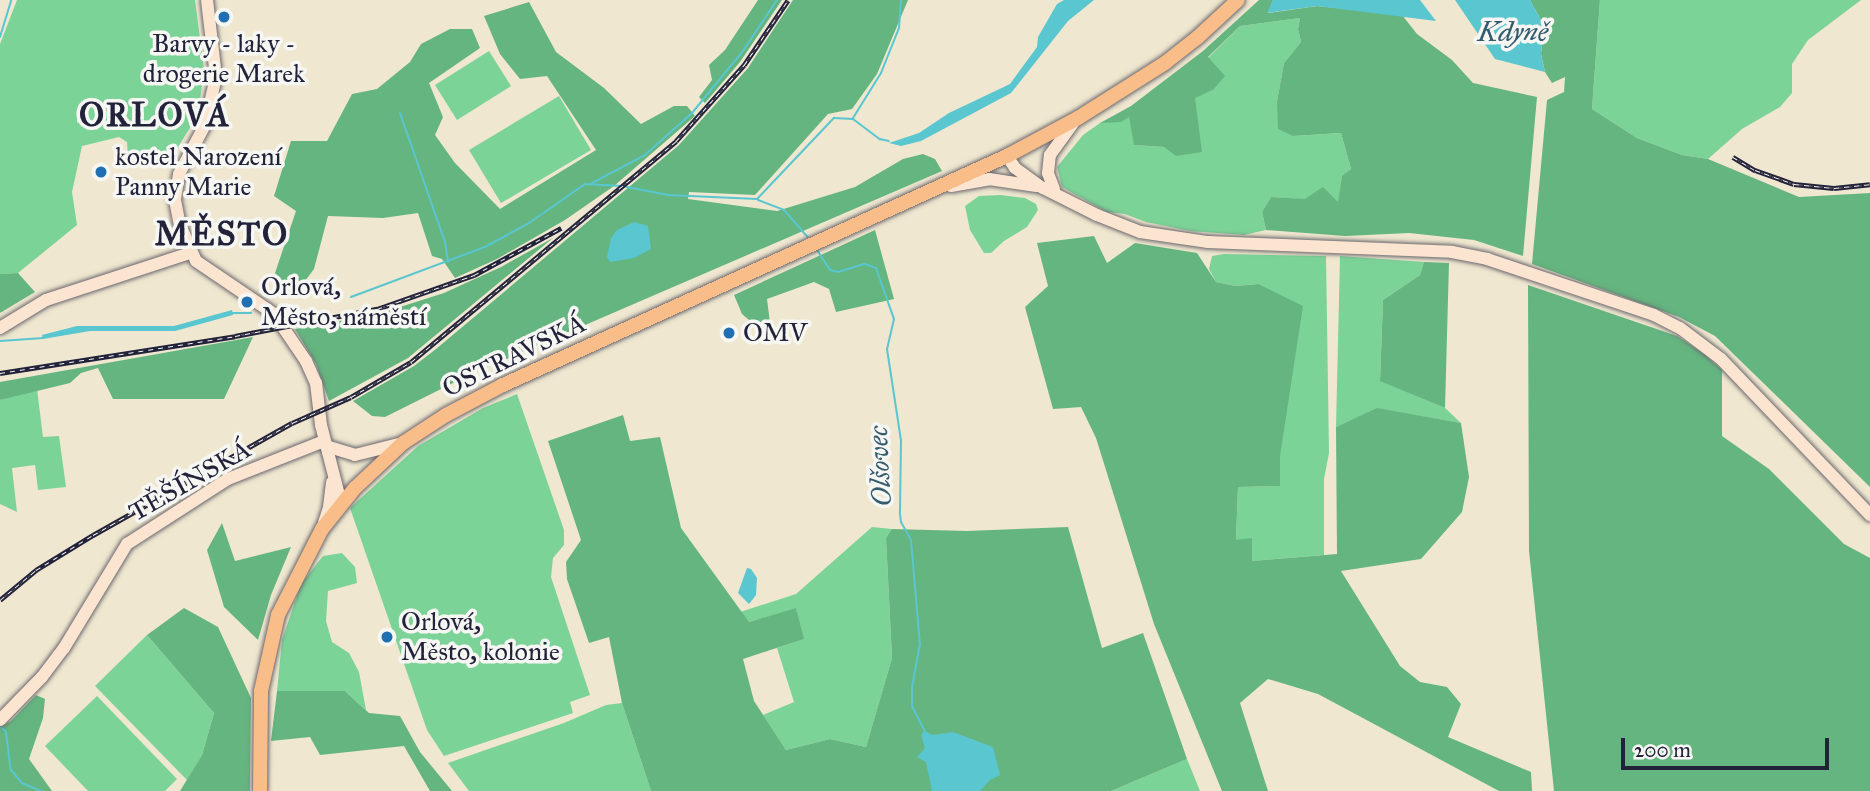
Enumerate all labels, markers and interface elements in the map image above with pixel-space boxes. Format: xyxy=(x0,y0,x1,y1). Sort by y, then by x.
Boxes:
marker: Barvy - laky - drogerie Marek xyxy=(216,9,232,25)
water label: Kdyně xyxy=(1478,15,1548,49)
place label: Barvy - laky - drogerie Marek xyxy=(143,28,305,90)
district label: ORLOVÁ xyxy=(80,96,230,136)
place label: kostel Narození Panny Marie xyxy=(115,141,282,202)
marker: kostel Narození Panny Marie xyxy=(93,164,109,180)
district label: MĚSTO xyxy=(155,215,289,255)
place label: Orlová, Město, náměstí xyxy=(261,271,426,332)
marker: Orlová, Město, náměstí xyxy=(239,294,255,310)
street label: OSTRAVSKÁ xyxy=(437,308,591,404)
place label: OMV xyxy=(743,317,807,349)
marker: OMV xyxy=(721,325,737,341)
water label: Olšovec xyxy=(861,425,899,507)
street label: TĚŠÍNSKÁ xyxy=(124,434,256,528)
place label: Orlová, Město, kolonie xyxy=(401,606,560,668)
marker: Orlová, Město, kolonie xyxy=(379,629,395,645)
scale bar xyxy=(1625,724,1833,768)
text: 200 m xyxy=(1634,737,1691,763)

